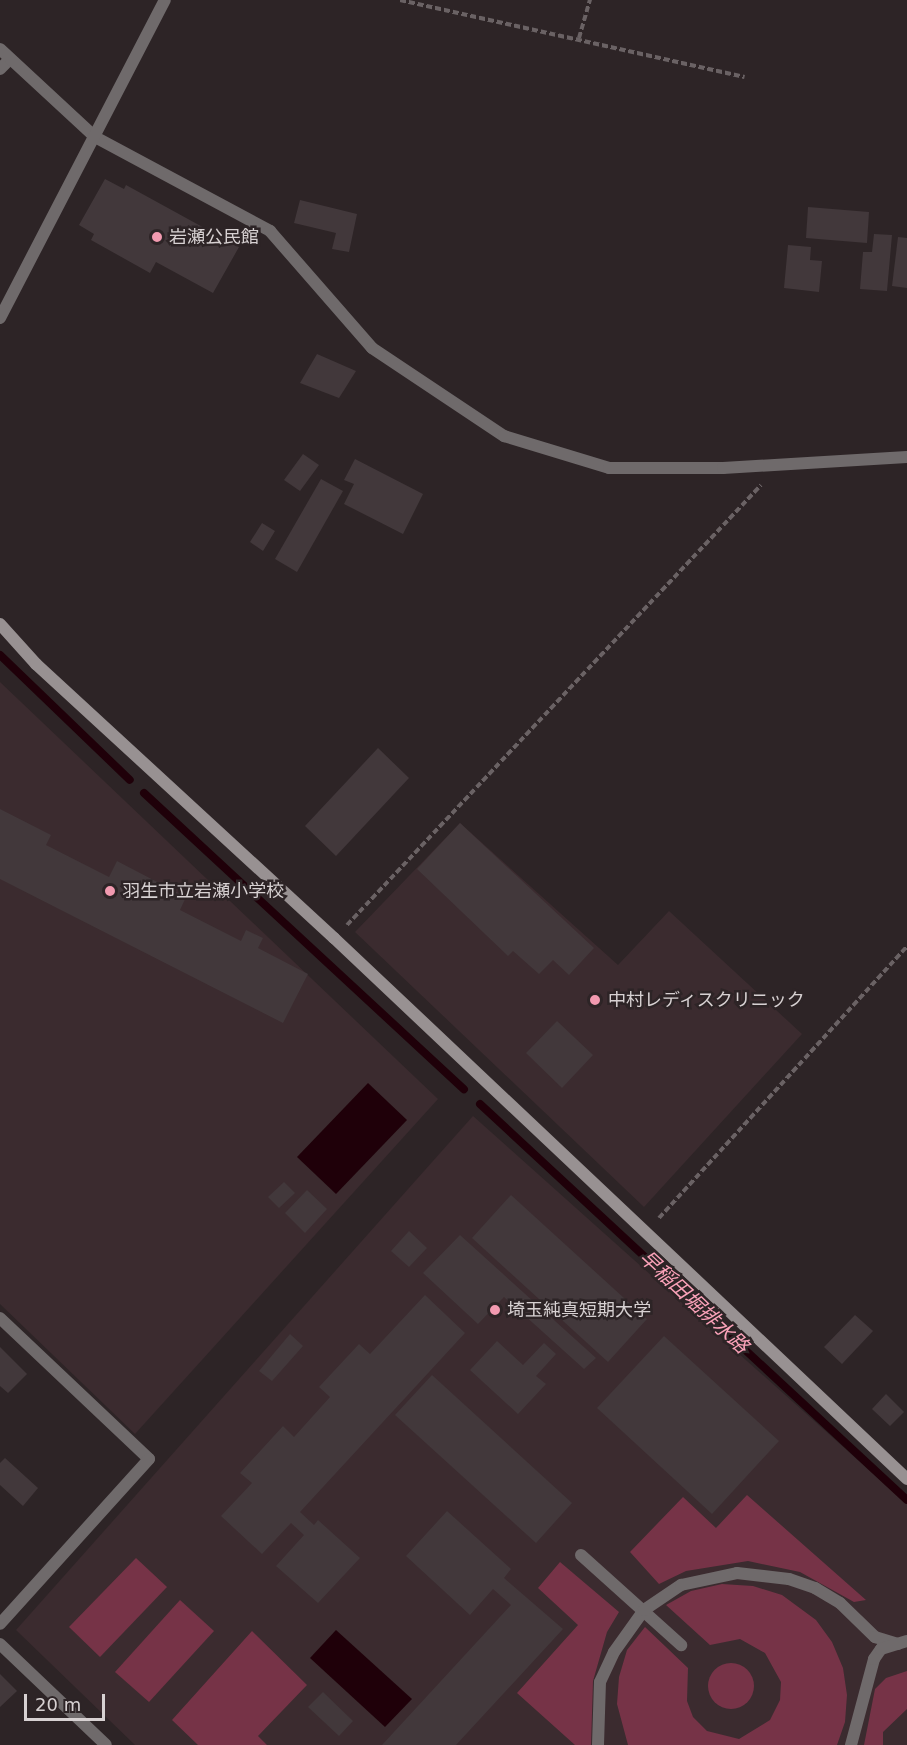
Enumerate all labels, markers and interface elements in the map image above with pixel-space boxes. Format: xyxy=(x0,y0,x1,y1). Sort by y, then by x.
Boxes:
place label: 岩瀬公民館 xyxy=(169,226,259,248)
marker: 岩瀬公民館 xyxy=(150,230,164,244)
place label: 羽生市立岩瀬小学校 xyxy=(122,880,284,902)
marker: 羽生市立岩瀬小学校 xyxy=(103,884,117,898)
place label: 中村レディスクリニック xyxy=(608,989,806,1011)
marker: 中村レディスクリニック xyxy=(586,991,604,1009)
water label: 早稲田堀排水路 xyxy=(635,1245,753,1359)
place label: 埼玉純真短期大学 xyxy=(507,1299,651,1321)
marker: 埼玉純真短期大学 xyxy=(488,1303,502,1317)
scale bar xyxy=(27,1682,108,1720)
text: 20 m xyxy=(35,1694,81,1715)

